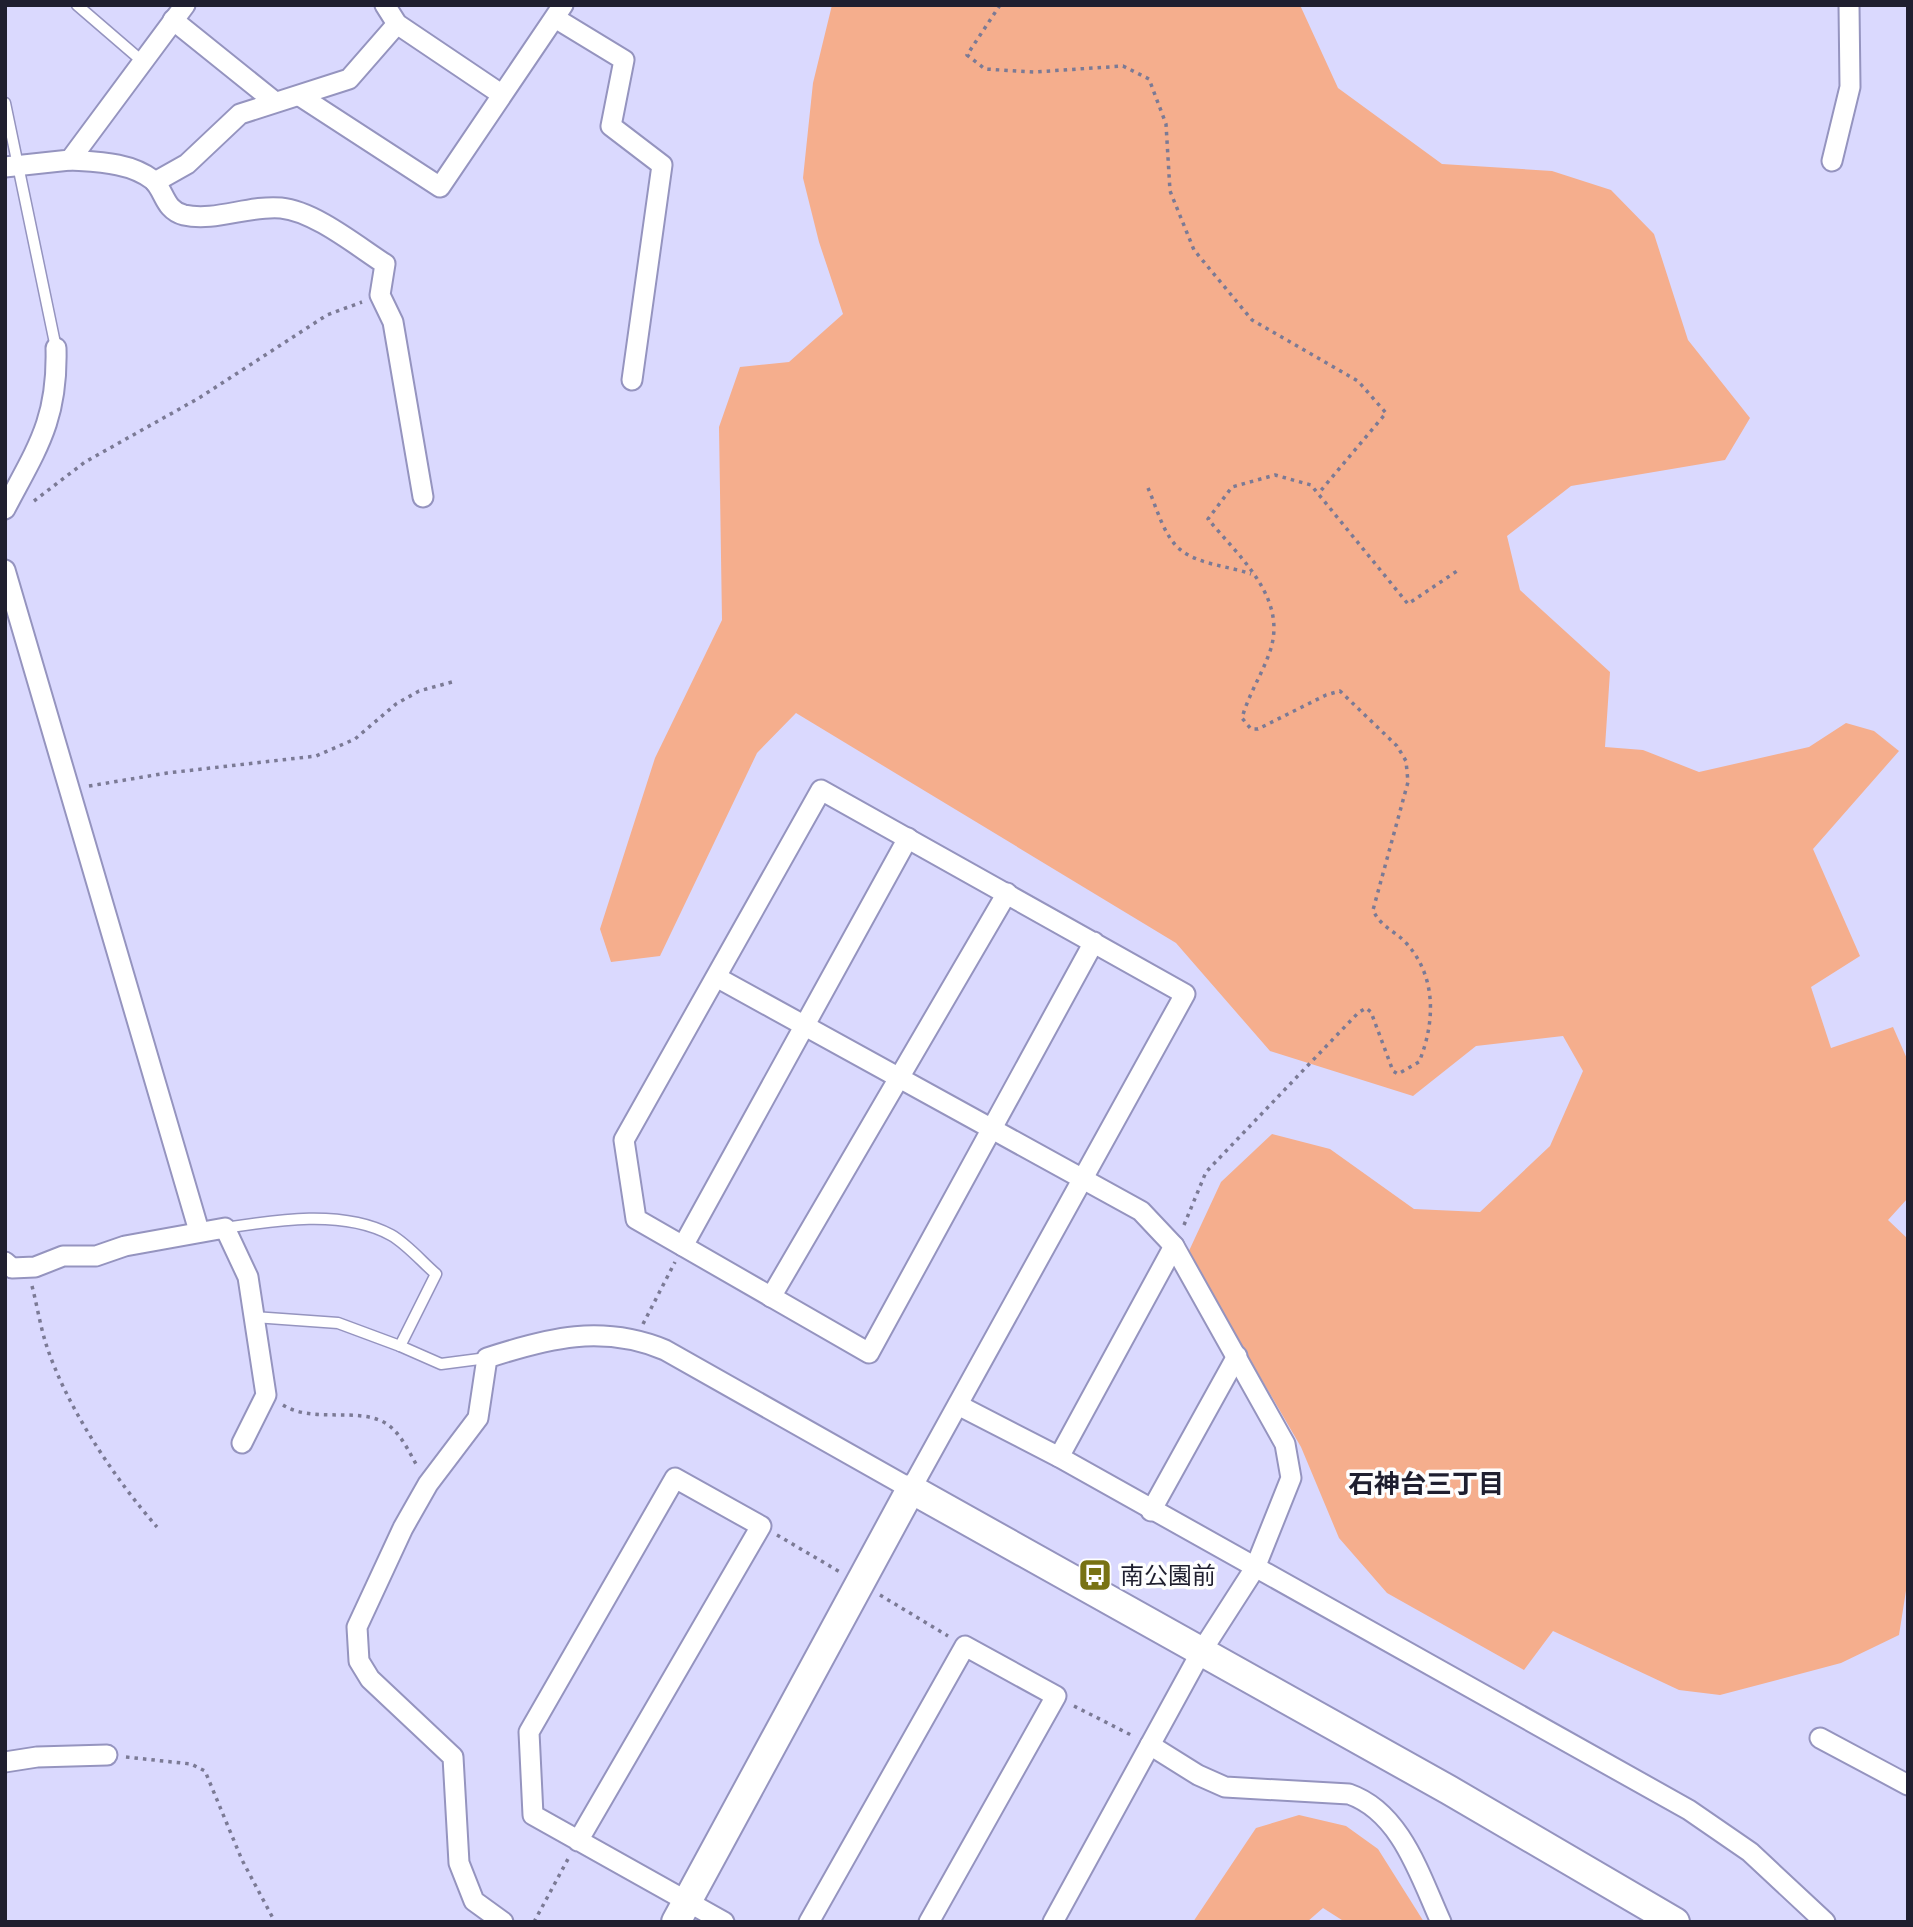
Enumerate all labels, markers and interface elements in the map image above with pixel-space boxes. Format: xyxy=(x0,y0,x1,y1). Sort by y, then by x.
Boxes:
district label: 石神台三丁目 xyxy=(1348,1468,1504,1499)
bus stop icon: 南公園前 xyxy=(1076,1556,1114,1594)
place label: 南公園前 xyxy=(1120,1561,1216,1589)

